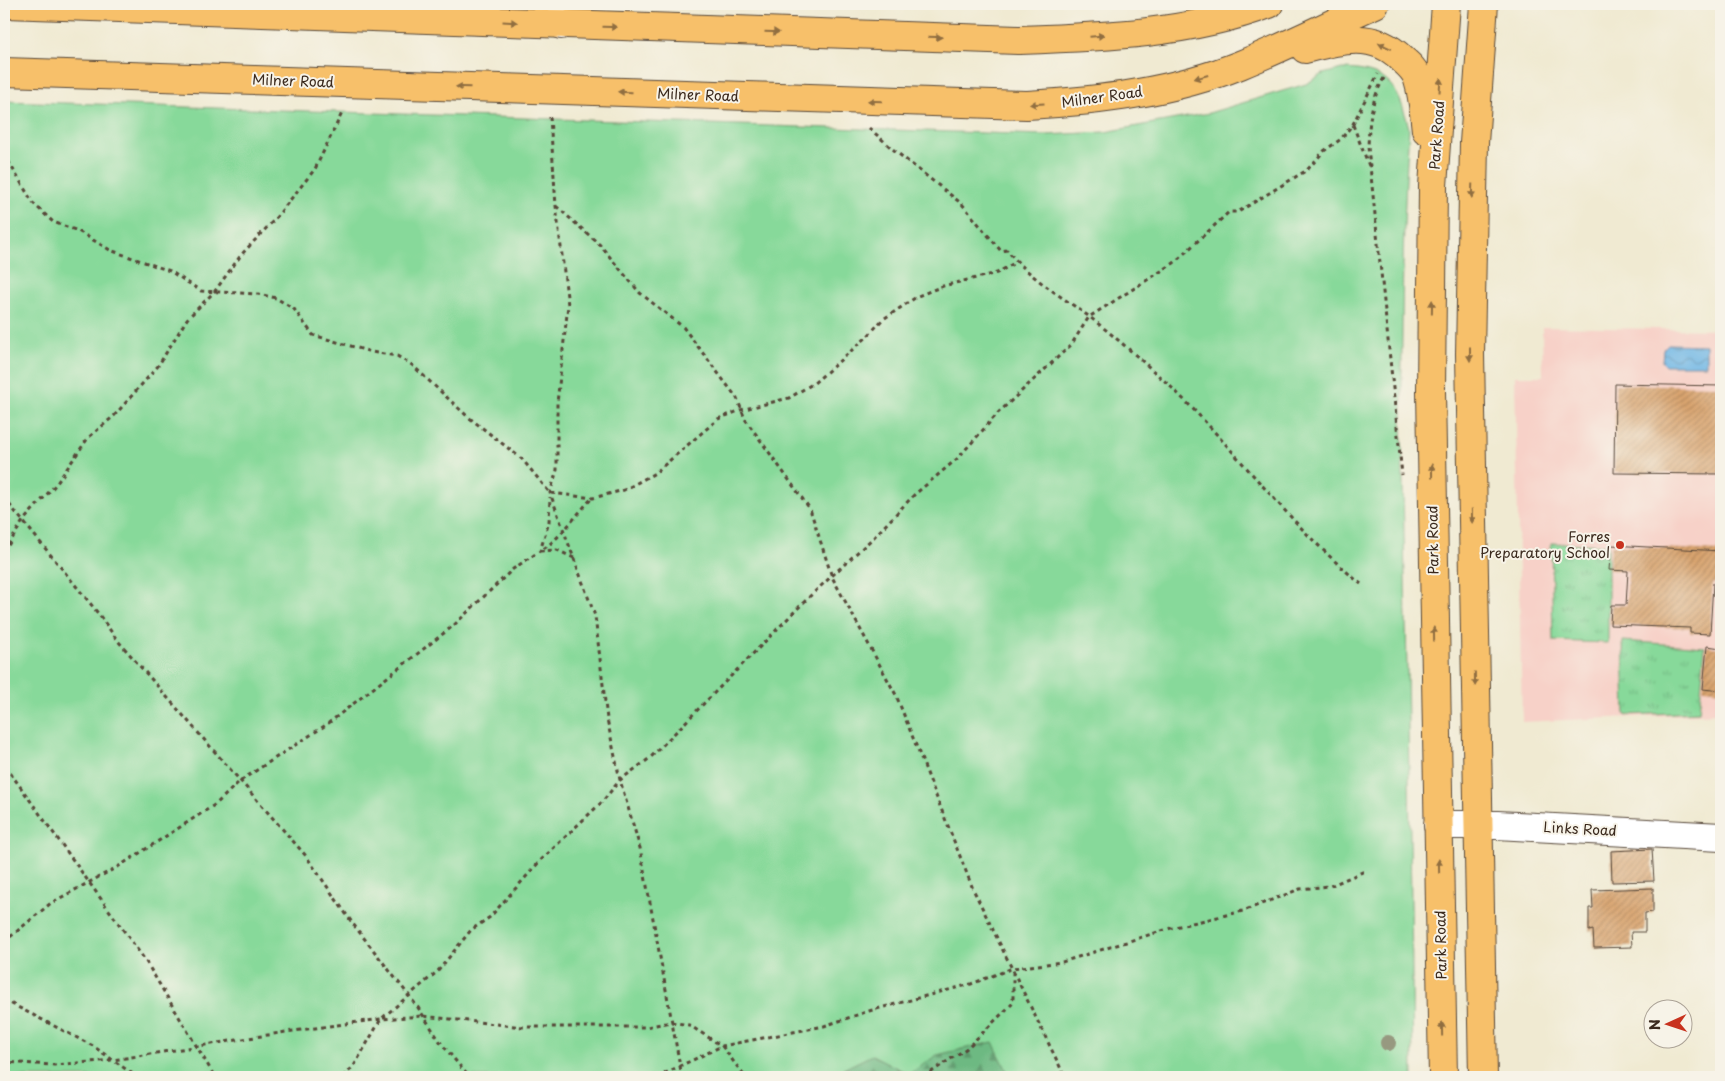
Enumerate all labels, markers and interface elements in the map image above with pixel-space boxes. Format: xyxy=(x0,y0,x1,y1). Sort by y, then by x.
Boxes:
one-way arrow xyxy=(502,19,518,27)
one-way arrow xyxy=(602,23,618,31)
one-way arrow xyxy=(765,28,781,36)
one-way arrow xyxy=(1089,32,1105,40)
one-way arrow xyxy=(927,34,943,42)
one-way arrow xyxy=(1377,41,1392,50)
street label: Milner Road xyxy=(252,69,334,92)
one-way arrow xyxy=(1193,74,1208,82)
one-way arrow xyxy=(1437,77,1445,93)
street label: Milner Road xyxy=(1060,80,1144,113)
one-way arrow xyxy=(454,83,470,91)
street label: Milner Road xyxy=(657,83,739,106)
one-way arrow xyxy=(617,88,633,96)
one-way arrow xyxy=(867,97,883,105)
street label: Park Road xyxy=(1424,100,1449,170)
one-way arrow xyxy=(1029,101,1045,109)
one-way arrow xyxy=(1468,184,1476,200)
one-way arrow xyxy=(1428,299,1436,315)
one-way arrow xyxy=(1466,346,1474,362)
one-way arrow xyxy=(1428,463,1436,479)
street label: Park Road xyxy=(1421,505,1444,575)
one-way arrow xyxy=(1468,509,1476,525)
place label: Forres Preparatory School xyxy=(1480,526,1610,563)
marker: Forres Preparatory School xyxy=(1614,539,1626,551)
one-way arrow xyxy=(1430,625,1438,641)
one-way arrow xyxy=(1472,671,1480,687)
street label: Links Road xyxy=(1543,816,1617,841)
one-way arrow xyxy=(1435,858,1443,874)
street label: Park Road xyxy=(1429,910,1452,980)
north arrow xyxy=(1642,998,1692,1048)
text: N xyxy=(1644,1019,1665,1031)
one-way arrow xyxy=(1438,1020,1446,1036)

